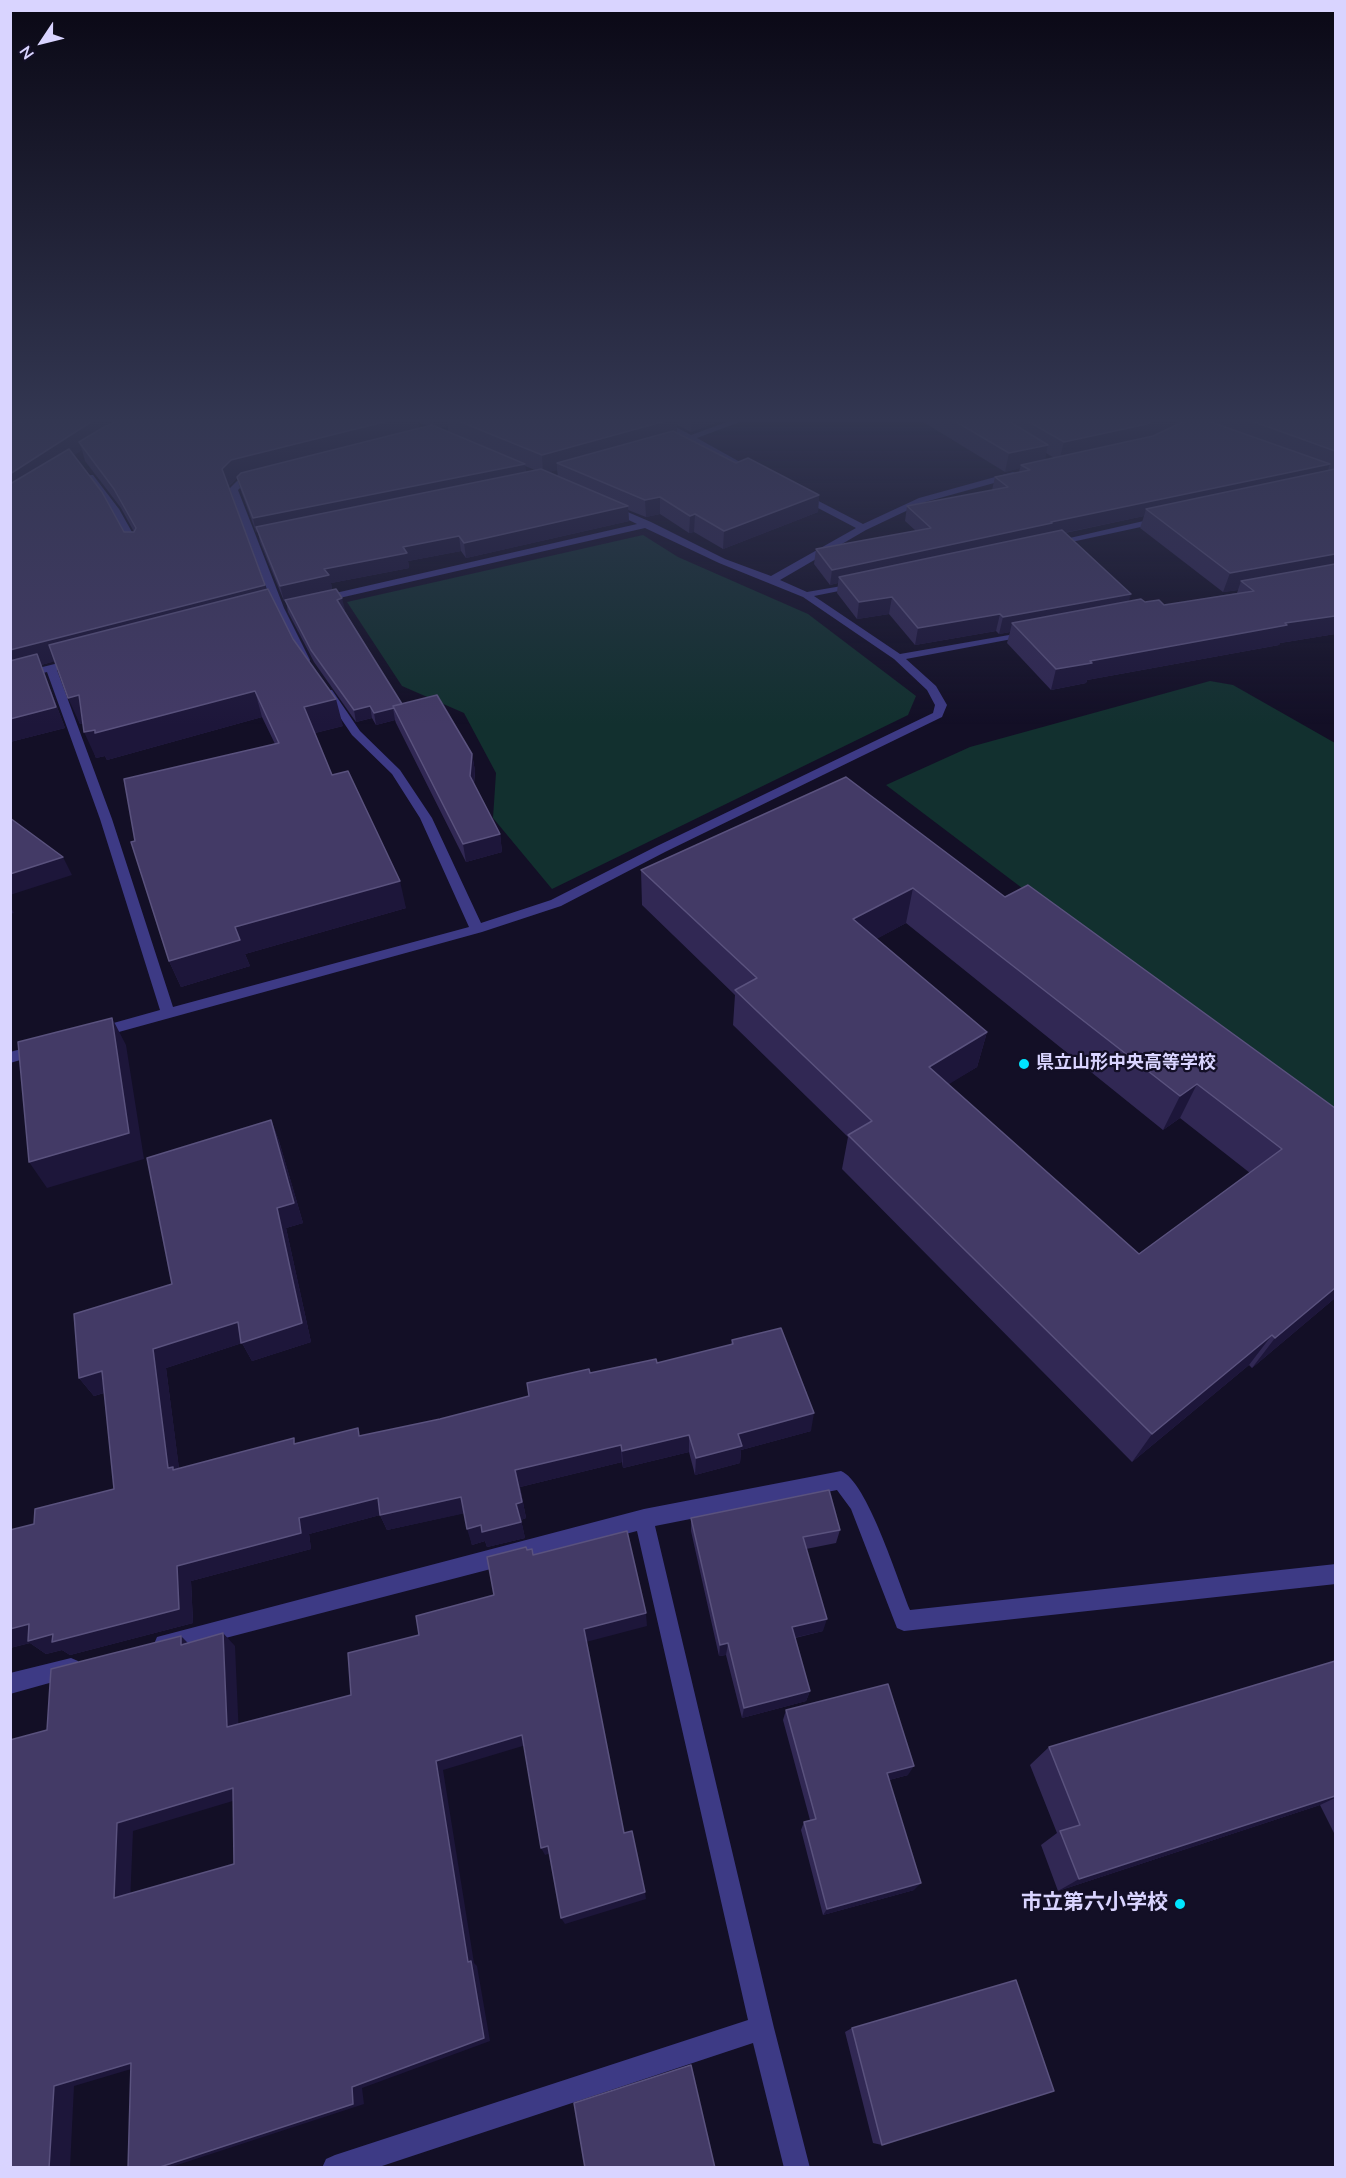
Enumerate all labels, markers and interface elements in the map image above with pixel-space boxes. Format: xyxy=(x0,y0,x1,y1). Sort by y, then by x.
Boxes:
north arrow xyxy=(12,12,72,72)
text: N xyxy=(15,41,40,64)
place label: 県立山形中央高等学校 xyxy=(1036,1053,1216,1075)
marker: 県立山形中央高等学校 xyxy=(1017,1057,1031,1071)
place label: 市立第六小学校 xyxy=(1021,1891,1168,1917)
marker: 市立第六小学校 xyxy=(1173,1897,1187,1911)

